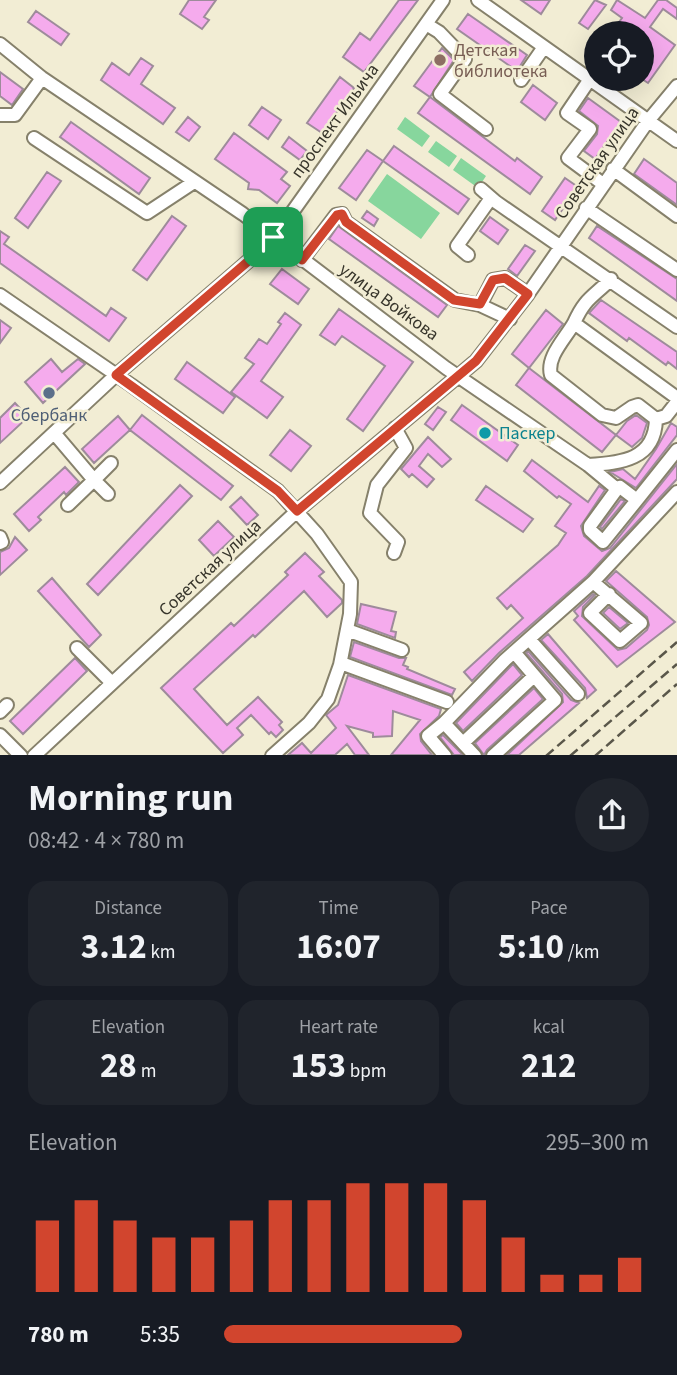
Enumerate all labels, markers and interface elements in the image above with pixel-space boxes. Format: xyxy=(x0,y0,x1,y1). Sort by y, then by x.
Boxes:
map controls xyxy=(584,21,654,91)
button: locate xyxy=(584,21,654,91)
place label: Детская библиотека xyxy=(454,38,548,84)
marker: Детская библиотека xyxy=(432,52,448,68)
street label: проспект Ильича xyxy=(285,59,385,183)
street label: Советская улица xyxy=(549,102,645,224)
pin xyxy=(243,207,303,267)
icon: arrive xyxy=(254,218,292,256)
street label: улица Войкова xyxy=(334,257,444,347)
marker: Сбербанк xyxy=(41,385,57,401)
place label: Сбербанк xyxy=(11,403,87,428)
place label: Паскер xyxy=(499,421,555,446)
marker: Паскер xyxy=(477,425,493,441)
street label: Советская улица xyxy=(153,514,267,622)
text: Morning run xyxy=(28,771,233,825)
button: share xyxy=(575,778,649,852)
text: 08:42 · 4 × 780 m xyxy=(28,824,184,857)
text: Distance xyxy=(94,895,162,922)
text: Time xyxy=(318,895,359,922)
text: Pace xyxy=(530,895,567,922)
text: 3.12 xyxy=(81,922,147,972)
text: 16:07 xyxy=(296,922,381,972)
text: 5:10 xyxy=(498,922,564,972)
text: km xyxy=(147,939,176,966)
text: /km xyxy=(564,939,600,966)
text: Elevation xyxy=(91,1014,165,1041)
text: Heart rate xyxy=(299,1014,378,1041)
text: kcal xyxy=(533,1014,565,1041)
text: 28 xyxy=(100,1041,137,1091)
text: 153 xyxy=(290,1041,346,1091)
text: 212 xyxy=(521,1041,577,1091)
text: m xyxy=(137,1058,156,1085)
text: bpm xyxy=(346,1058,387,1085)
text: Elevation xyxy=(28,1126,118,1159)
text: 295–300 m xyxy=(546,1126,649,1159)
text: 780 m xyxy=(28,1318,89,1351)
text: 5:35 xyxy=(140,1318,180,1351)

